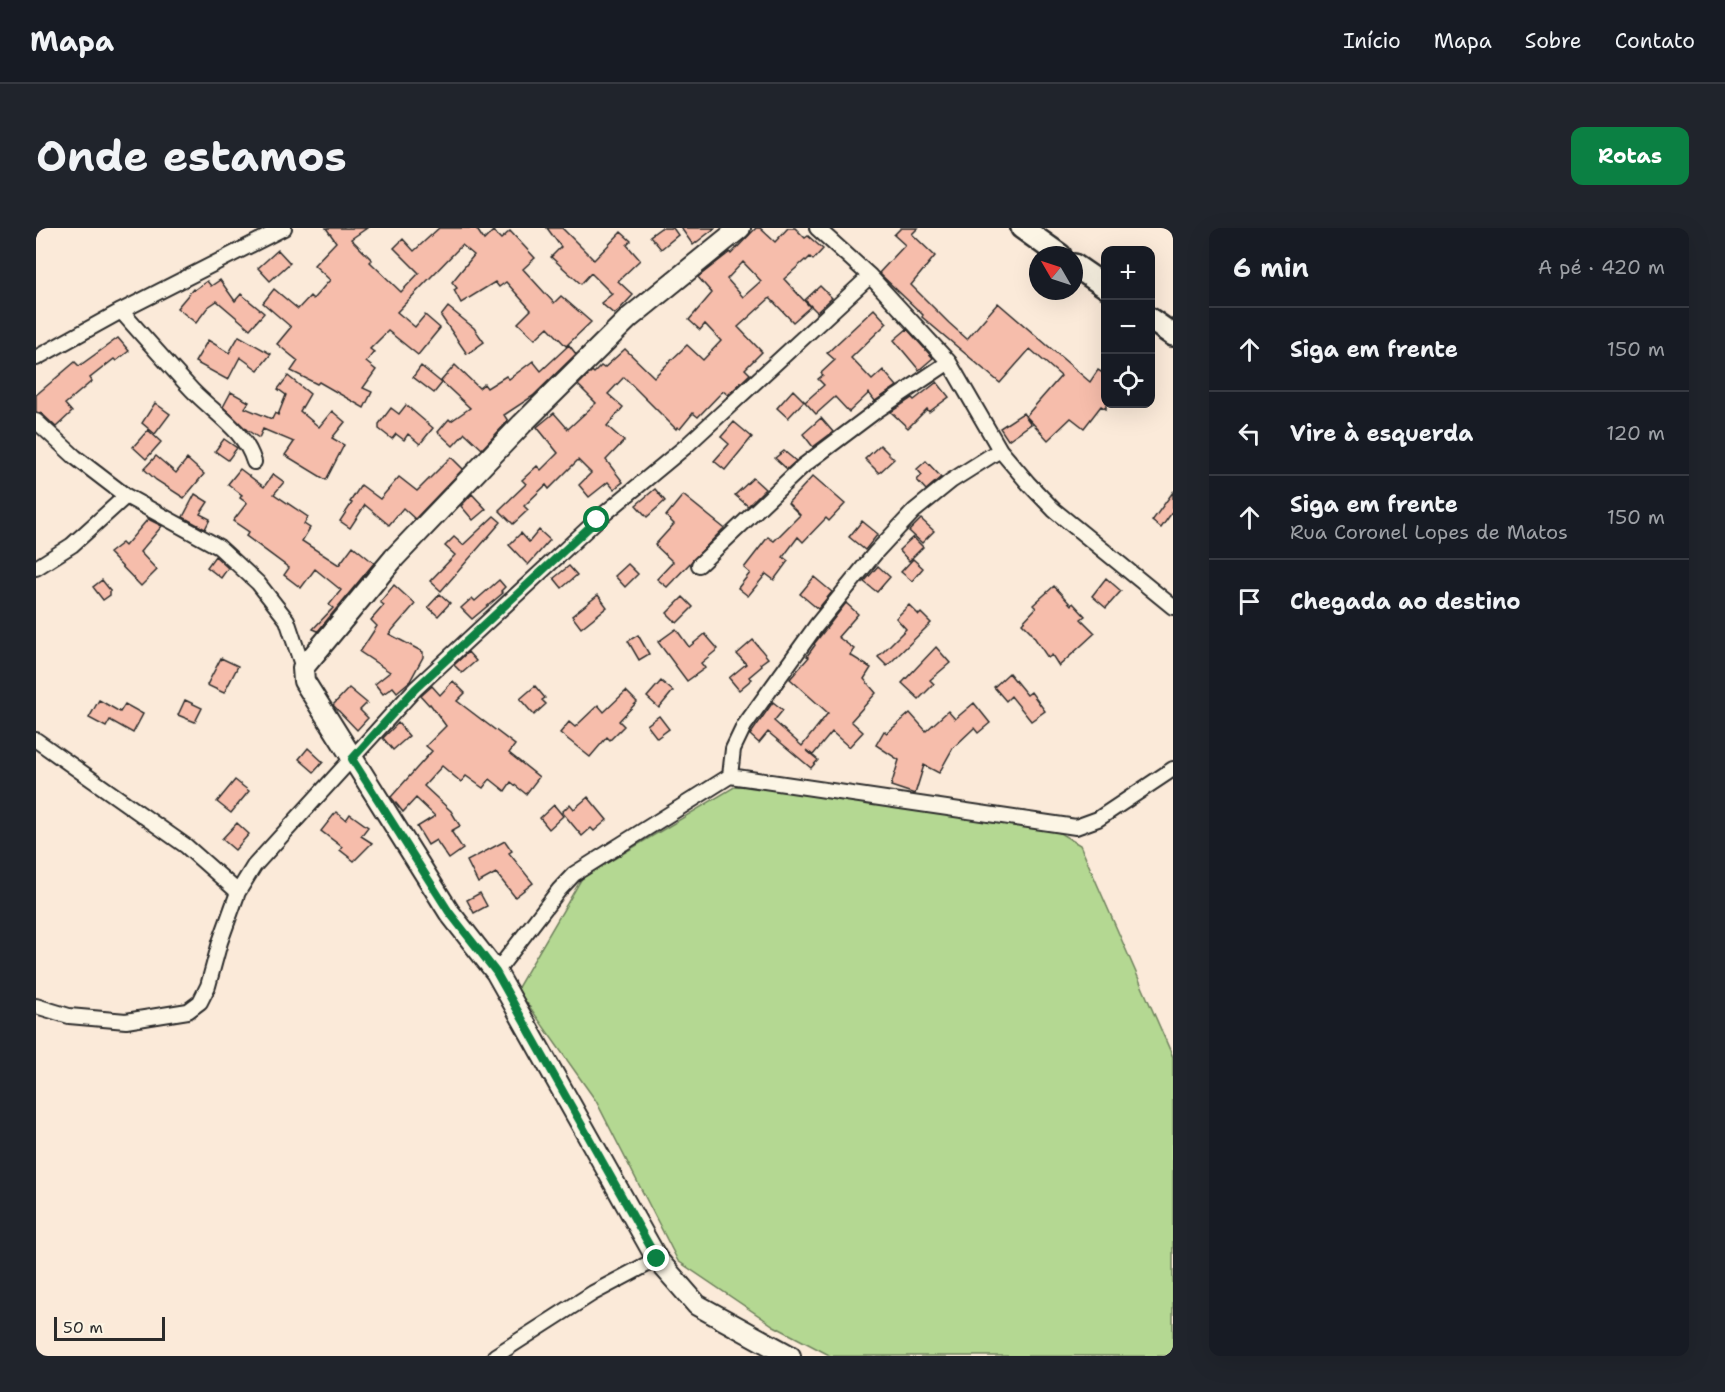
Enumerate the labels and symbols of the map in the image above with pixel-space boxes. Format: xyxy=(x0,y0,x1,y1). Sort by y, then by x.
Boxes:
north arrow xyxy=(1029,246,1083,300)
route start xyxy=(583,506,609,532)
route end xyxy=(643,1245,669,1271)
scale bar xyxy=(54,1314,165,1342)

